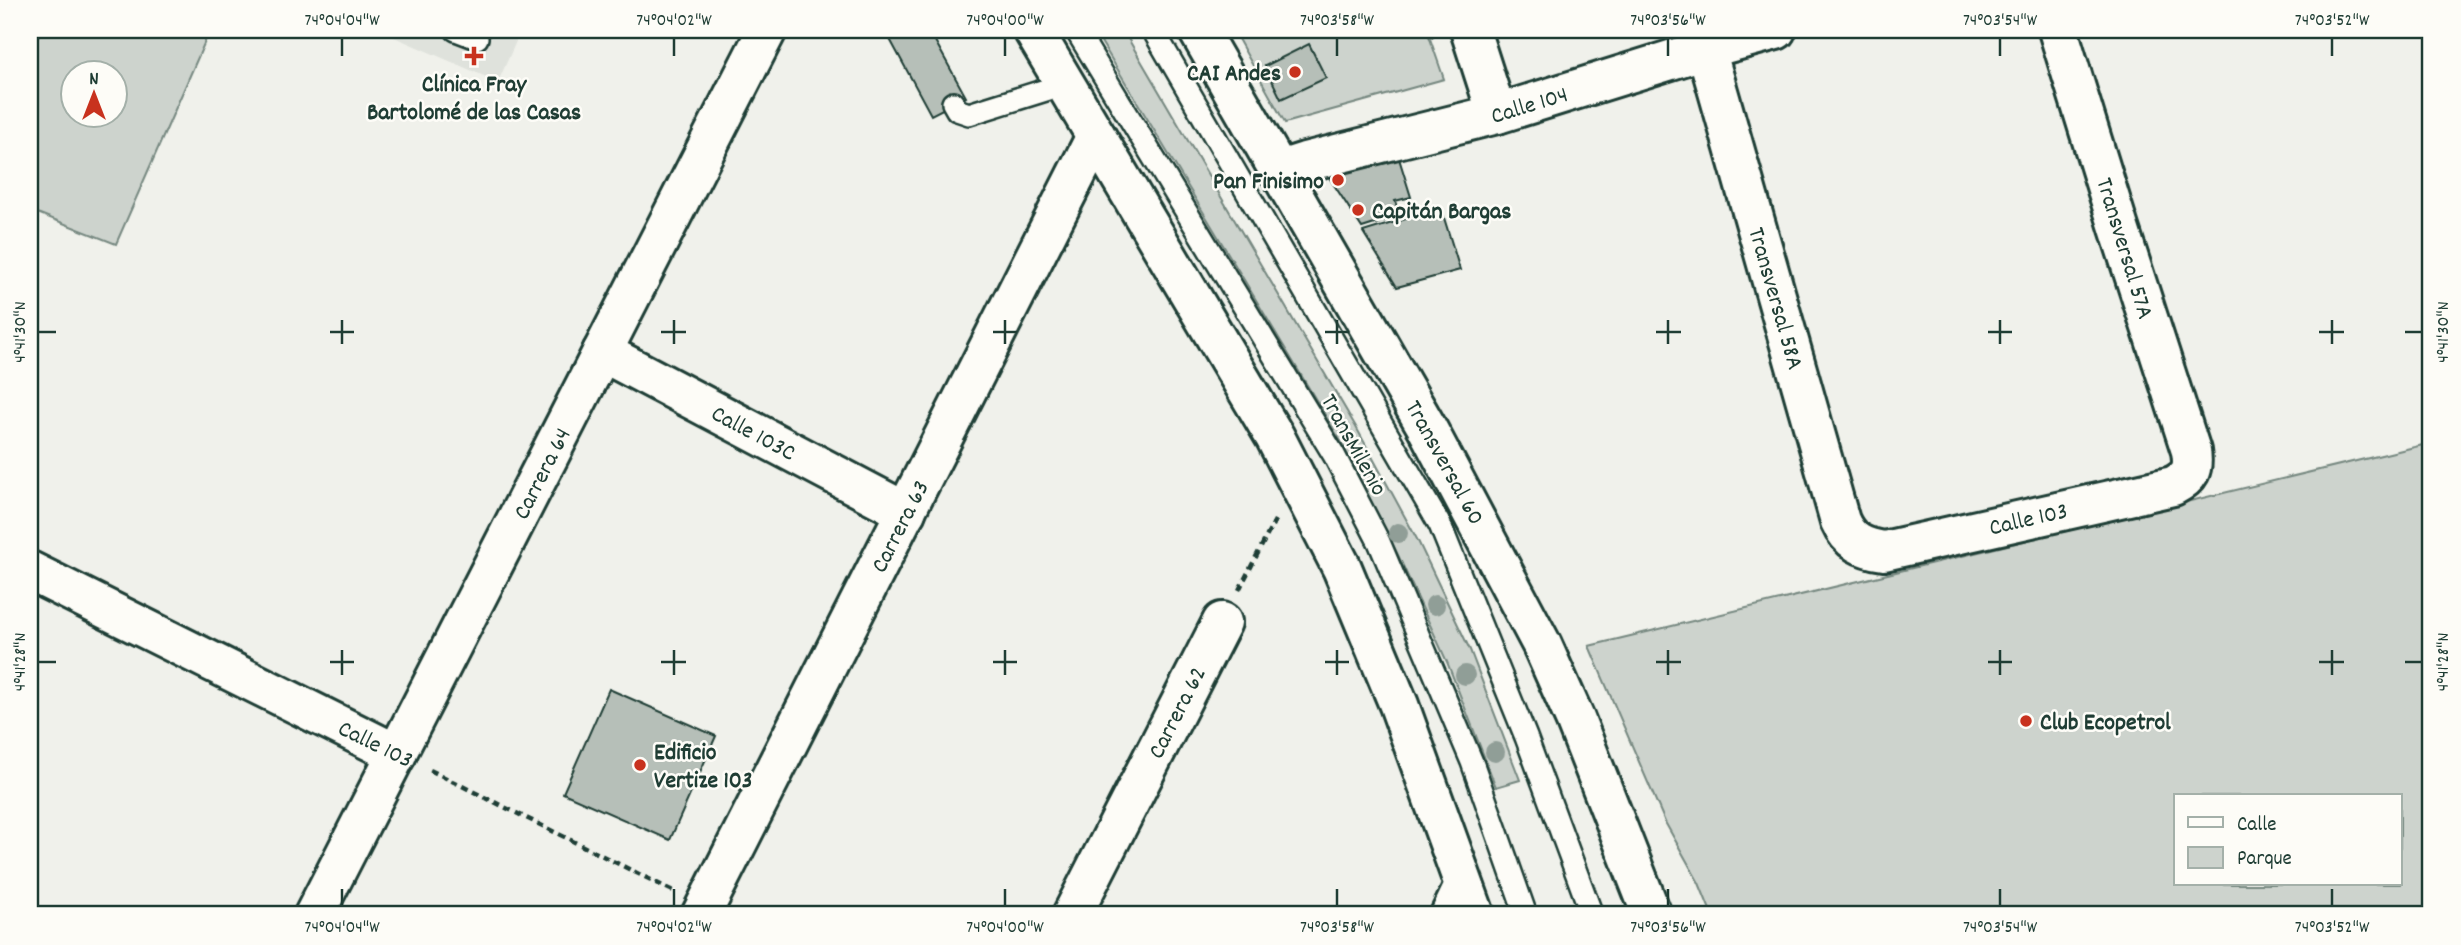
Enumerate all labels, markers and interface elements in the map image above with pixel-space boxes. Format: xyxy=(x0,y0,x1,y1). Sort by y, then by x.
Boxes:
text: 74°04'04"W xyxy=(305,9,380,34)
text: 74°04'02"W xyxy=(636,9,712,34)
text: 74°04'00"W xyxy=(966,9,1044,34)
text: 74°03'58"W xyxy=(1300,9,1375,34)
text: 74°03'56"W xyxy=(1630,9,1706,34)
text: 74°03'54"W xyxy=(1963,9,2038,34)
text: 74°03'52"W xyxy=(2295,9,2370,34)
marker: Clínica Fray Bartolomé de las Casas xyxy=(464,46,484,66)
place label: CAI Andes xyxy=(1187,58,1281,92)
north arrow xyxy=(60,60,130,130)
marker: CAI Andes xyxy=(1287,64,1303,80)
text: N xyxy=(89,67,99,94)
place label: Clínica Fray Bartolomé de las Casas xyxy=(367,69,581,131)
street label: Calle 104 xyxy=(1487,79,1573,135)
place label: Pan Finisimo xyxy=(1213,166,1324,200)
marker: Pan Finisimo xyxy=(1330,172,1346,188)
street label: Transversal 57A xyxy=(2085,174,2161,324)
place label: Capitán Bargas xyxy=(1372,196,1511,230)
marker: Capitán Bargas xyxy=(1350,202,1366,218)
street label: Transversal 58A xyxy=(1738,224,1811,374)
text: 4°41'30"N xyxy=(9,301,34,363)
text: 4°41'30"N xyxy=(2432,301,2457,363)
street label: TransMilenio xyxy=(1310,388,1394,503)
street label: Transversal 60 xyxy=(1395,395,1492,532)
street label: Calle 103C xyxy=(704,398,801,471)
street label: Carrera 64 xyxy=(506,423,581,526)
street label: Carrera 63 xyxy=(864,475,939,579)
street label: Calle 103 xyxy=(1986,495,2071,546)
text: 4°41'28"N xyxy=(9,633,34,691)
text: 4°41'28"N xyxy=(2432,633,2457,691)
street label: Carrera 62 xyxy=(1141,661,1216,765)
place label: Club Ecopetrol xyxy=(2040,707,2171,741)
street label: Calle 103 xyxy=(331,713,418,778)
marker: Club Ecopetrol xyxy=(2018,713,2034,729)
place label: Edificio Vertize 103 xyxy=(654,737,752,799)
marker: Edificio Vertize 103 xyxy=(632,757,648,773)
legend xyxy=(2174,794,2402,886)
text: Calle xyxy=(2237,811,2276,841)
text: Parque xyxy=(2237,845,2292,875)
text: 74°04'04"W xyxy=(305,916,380,941)
text: 74°04'02"W xyxy=(636,916,712,941)
text: 74°04'00"W xyxy=(966,916,1044,941)
text: 74°03'58"W xyxy=(1300,916,1375,941)
text: 74°03'56"W xyxy=(1630,916,1706,941)
text: 74°03'54"W xyxy=(1963,916,2038,941)
text: 74°03'52"W xyxy=(2295,916,2370,941)

